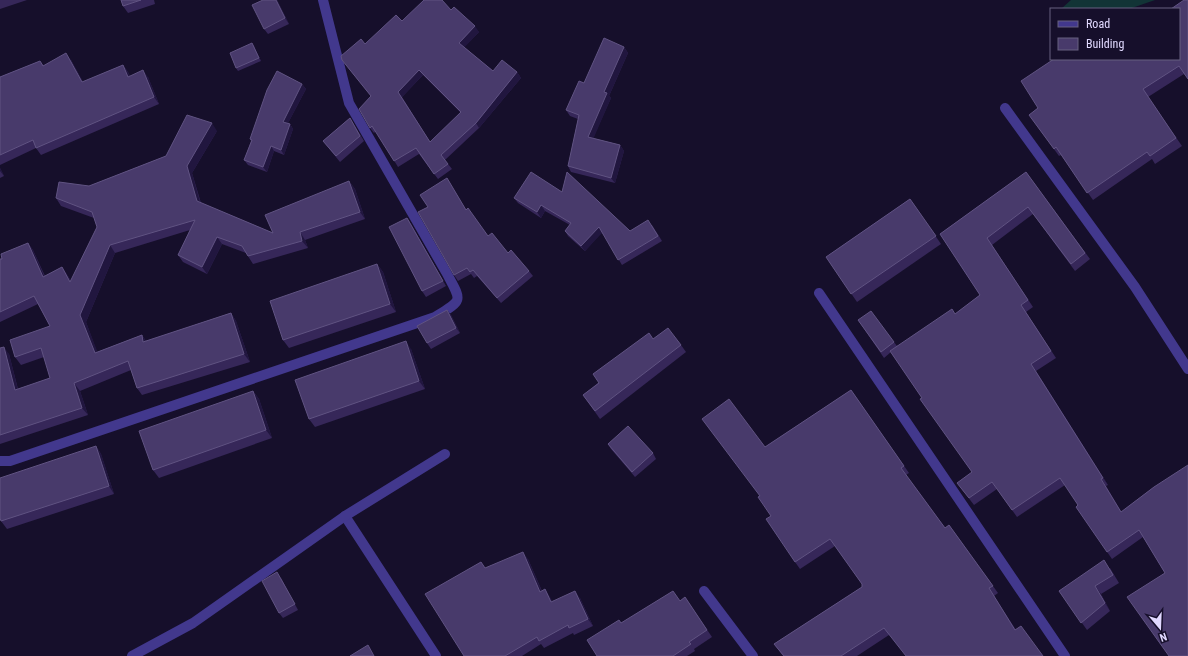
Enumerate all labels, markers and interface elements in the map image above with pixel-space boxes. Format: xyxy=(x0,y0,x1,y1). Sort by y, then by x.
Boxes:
legend xyxy=(1050,8,1180,60)
text: Road xyxy=(1086,17,1110,31)
text: Building xyxy=(1086,37,1124,51)
north arrow xyxy=(1140,608,1180,648)
text: N xyxy=(1158,630,1168,644)

